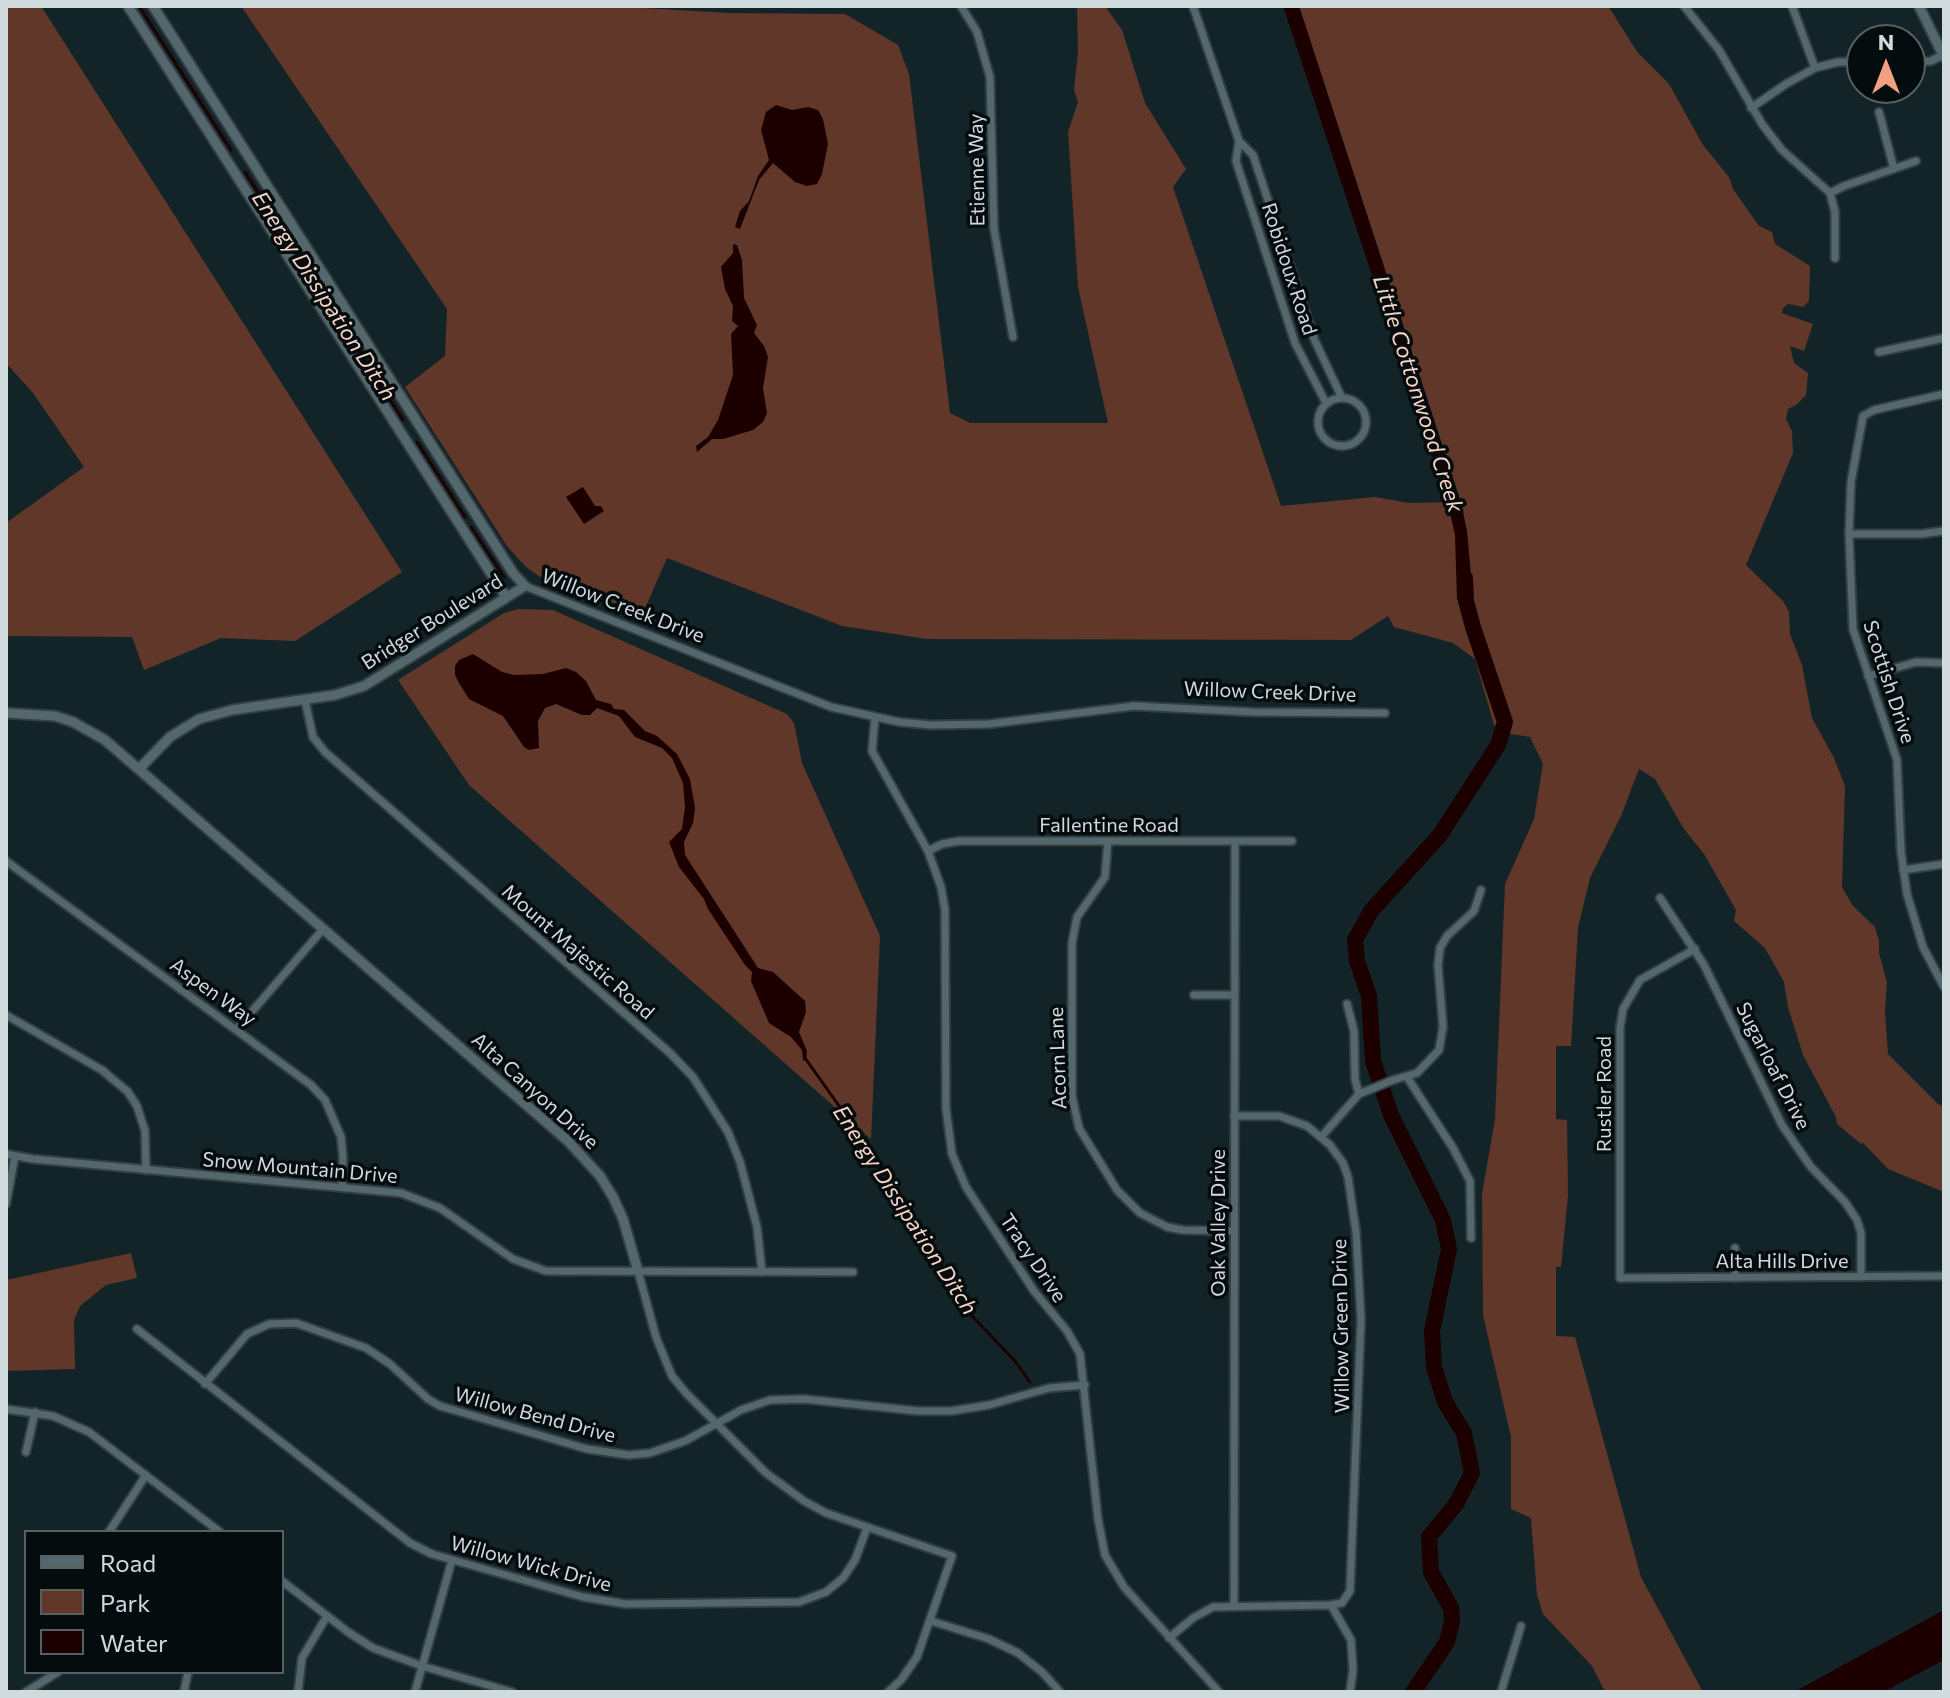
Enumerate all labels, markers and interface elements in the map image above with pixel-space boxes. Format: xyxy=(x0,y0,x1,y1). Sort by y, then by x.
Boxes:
north arrow xyxy=(1846,24,1926,104)
text: N xyxy=(1878,28,1894,55)
street label: Etienne Way xyxy=(964,113,990,227)
water label: Energy Dissipation Ditch xyxy=(246,186,402,406)
street label: Robidoux Road xyxy=(1256,200,1322,338)
water label: Little Cottonwood Creek xyxy=(1367,272,1469,516)
street label: Willow Creek Drive xyxy=(538,564,708,648)
street label: Bridger Boulevard xyxy=(357,569,507,675)
street label: Scottish Drive xyxy=(1858,618,1920,746)
street label: Willow Creek Drive xyxy=(1183,677,1357,707)
street label: Fallentine Road xyxy=(1039,813,1179,837)
street label: Mount Majestic Road xyxy=(497,879,659,1025)
street label: Aspen Way xyxy=(165,953,261,1031)
street label: Sugarloaf Drive xyxy=(1731,998,1815,1134)
street label: Acorn Lane xyxy=(1044,1006,1072,1110)
street label: Alta Canyon Drive xyxy=(467,1028,603,1154)
street label: Rustler Road xyxy=(1592,1036,1616,1152)
water label: Energy Dissipation Ditch xyxy=(827,1100,983,1320)
street label: Snow Mountain Drive xyxy=(201,1148,399,1188)
street label: Oak Valley Drive xyxy=(1206,1149,1230,1297)
street label: Tracy Drive xyxy=(995,1209,1071,1307)
street label: Willow Green Drive xyxy=(1327,1239,1355,1413)
street label: Alta Hills Drive xyxy=(1716,1249,1848,1273)
street label: Willow Bend Drive xyxy=(452,1382,618,1448)
legend xyxy=(24,1530,284,1674)
street label: Willow Wick Drive xyxy=(448,1531,614,1597)
text: Road xyxy=(100,1548,156,1577)
text: Park xyxy=(100,1588,150,1617)
text: Water xyxy=(100,1628,168,1657)

